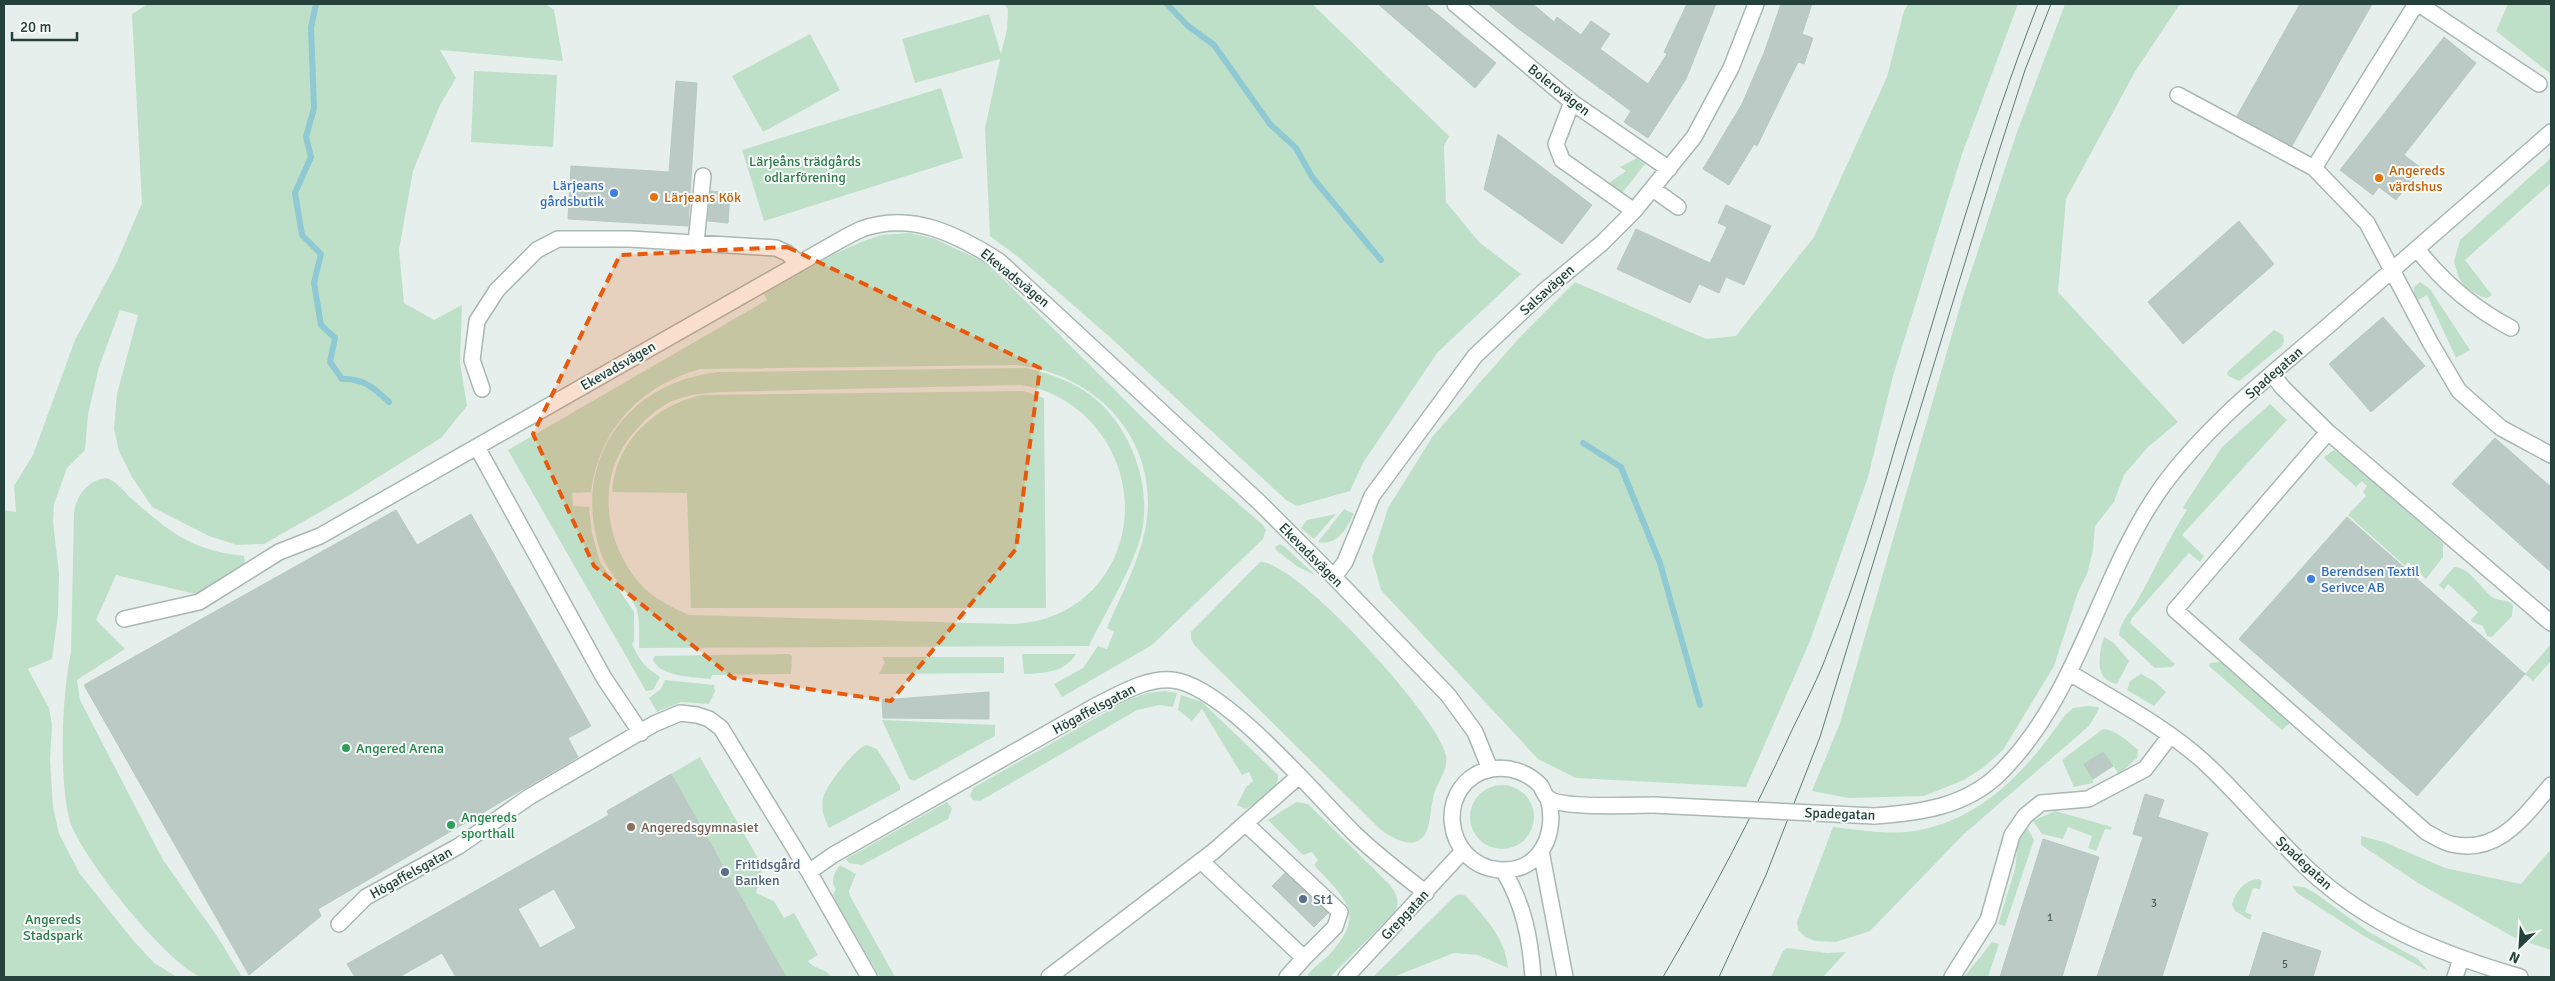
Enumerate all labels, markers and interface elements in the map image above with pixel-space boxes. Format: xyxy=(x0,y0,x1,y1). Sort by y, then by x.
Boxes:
scale bar xyxy=(12,10,78,42)
text: 20 m xyxy=(20,18,51,36)
street label: Bolerovägen xyxy=(1525,60,1593,120)
park label: Lärjeåns trädgårds odlarförening xyxy=(749,153,861,186)
place label: Angereds värdshus xyxy=(2389,162,2445,195)
marker: Angereds värdshus xyxy=(2373,172,2385,184)
place label: Lärjeans gårdsbutik xyxy=(540,177,604,210)
marker: Lärjeans gårdsbutik xyxy=(608,187,620,199)
place label: Lärjeans Kök xyxy=(664,189,741,206)
marker: Lärjeans Kök xyxy=(648,191,660,203)
street label: Ekevadsvägen xyxy=(977,245,1053,311)
street label: Salsavägen xyxy=(1516,261,1578,319)
street label: Ekevadsvägen xyxy=(577,338,659,394)
street label: Spadegatan xyxy=(2242,343,2306,403)
street label: Ekevadsvägen xyxy=(1275,519,1347,591)
place label: Berendsen Textil Serivce AB xyxy=(2321,563,2419,596)
marker: Berendsen Textil Serivce AB xyxy=(2305,573,2317,585)
street label: Högaffelsgatan xyxy=(1050,680,1138,738)
place label: Angered Arena xyxy=(356,740,444,757)
marker: Angered Arena xyxy=(340,742,352,754)
street label: Spadegatan xyxy=(1804,804,1876,824)
place label: Angereds sporthall xyxy=(461,809,517,842)
marker: Angereds sporthall xyxy=(445,819,457,831)
place label: Angeredsgymnasiet xyxy=(641,819,759,836)
marker: Angeredsgymnasiet xyxy=(625,821,637,833)
street label: Spadegatan xyxy=(2272,833,2336,893)
street label: Högaffelsgatan xyxy=(367,843,455,903)
place label: Fritidsgård Banken xyxy=(735,856,800,889)
marker: Fritidsgård Banken xyxy=(719,866,731,878)
street label: Grepgatan xyxy=(1378,886,1432,944)
place label: St1 xyxy=(1313,891,1333,908)
marker: St1 xyxy=(1297,893,1309,905)
house number: 3 xyxy=(2151,897,2157,910)
park label: Angereds Stadspark xyxy=(23,911,83,944)
house number: 1 xyxy=(2047,911,2053,924)
north arrow xyxy=(2495,921,2545,971)
text: N xyxy=(2507,948,2523,967)
house number: 5 xyxy=(2282,958,2288,971)

